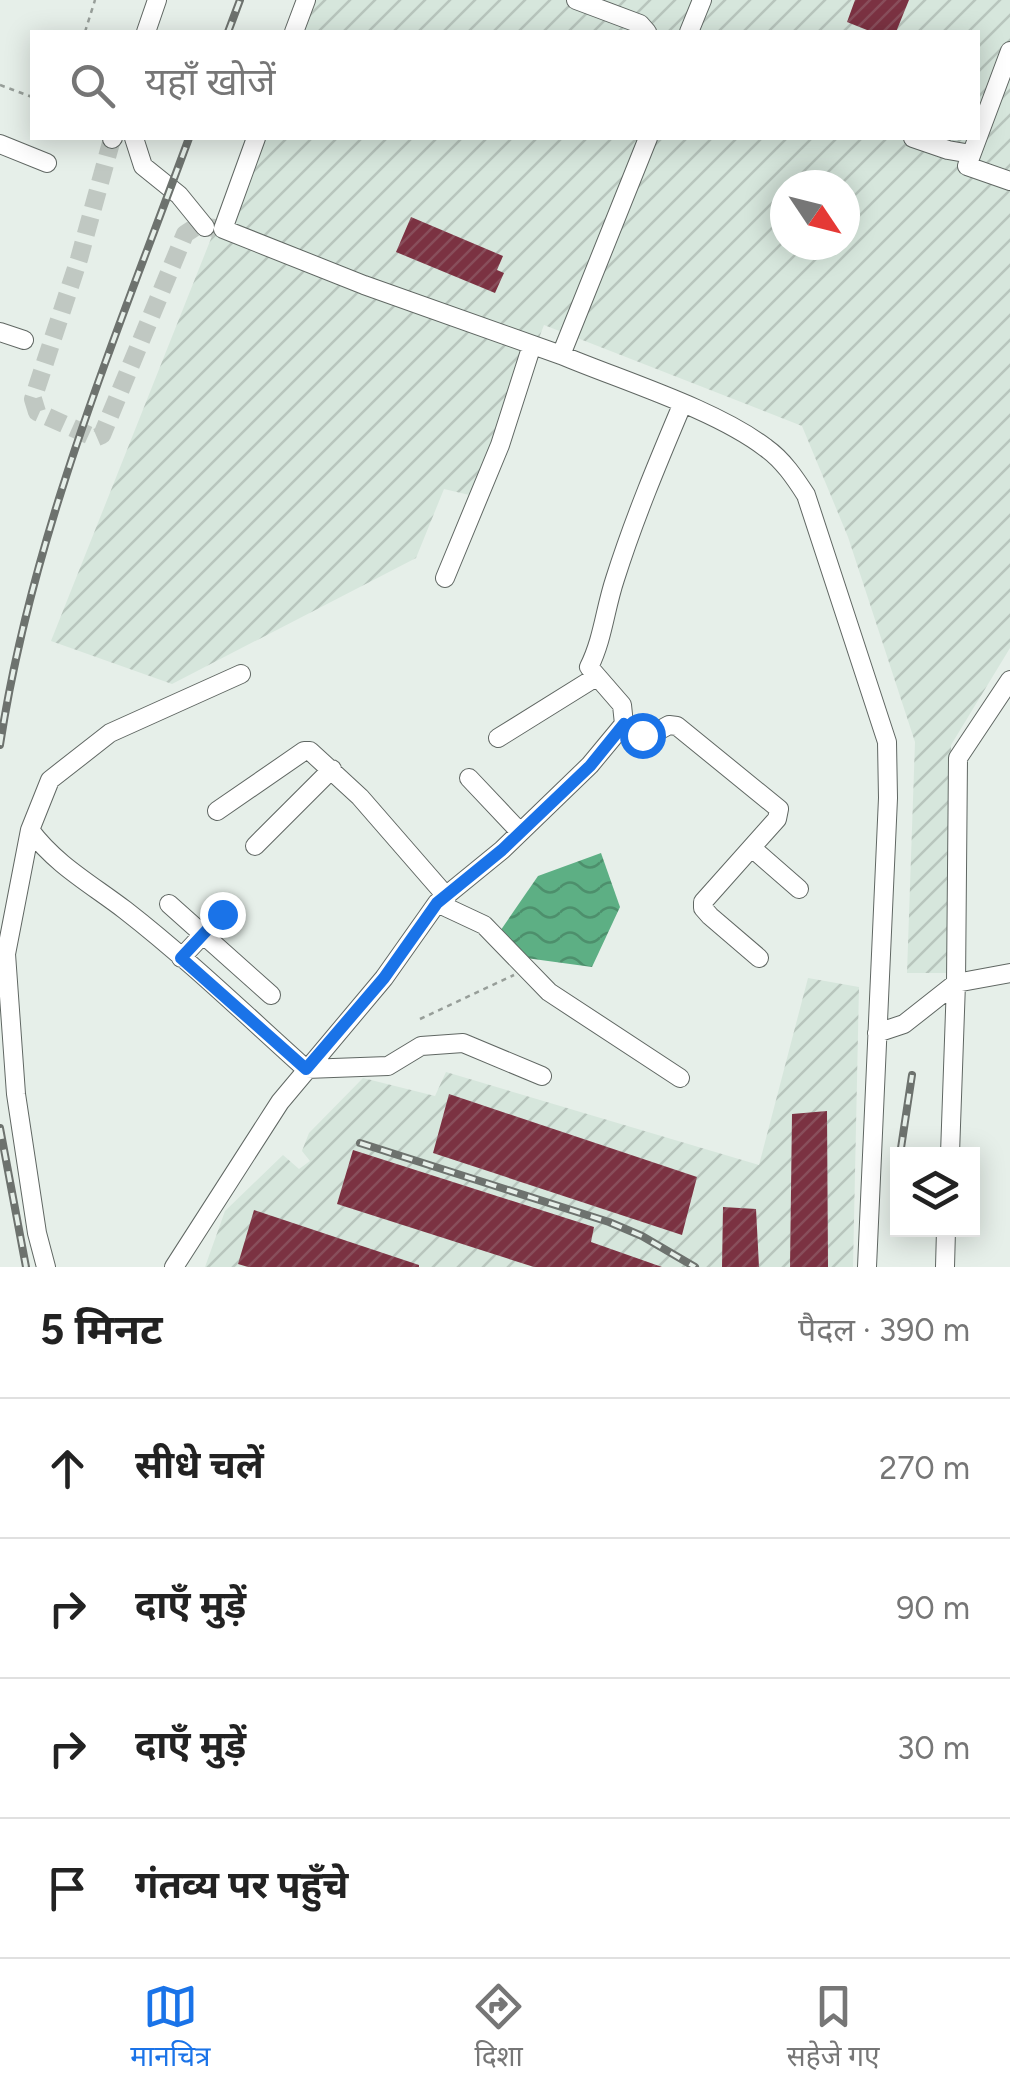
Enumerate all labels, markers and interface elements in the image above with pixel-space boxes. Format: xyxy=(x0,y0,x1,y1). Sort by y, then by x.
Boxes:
search box xyxy=(30,30,980,140)
icon: search xyxy=(65,58,120,113)
text: यहाँ खोजें xyxy=(145,59,276,105)
north arrow xyxy=(770,170,860,260)
route start xyxy=(620,713,666,759)
route end xyxy=(200,892,246,938)
map controls xyxy=(890,1147,980,1237)
button: layers xyxy=(890,1147,980,1237)
text: 5 मिनट xyxy=(40,1304,163,1355)
text: पैदल · 390 m xyxy=(798,1311,970,1349)
icon: ahead xyxy=(40,1441,95,1496)
text: सीधे चलें xyxy=(135,1442,264,1488)
text: 270 m xyxy=(879,1449,970,1487)
icon: right xyxy=(40,1581,95,1636)
text: दाएँ मुड़ें xyxy=(135,1582,246,1628)
text: 90 m xyxy=(896,1589,970,1627)
icon: right xyxy=(40,1721,95,1776)
text: दाएँ मुड़ें xyxy=(135,1722,246,1768)
text: 30 m xyxy=(897,1729,970,1767)
icon: arrive xyxy=(40,1861,95,1916)
text: गंतव्य पर पहुँचे xyxy=(135,1862,348,1908)
tab: मानचित्र xyxy=(130,1979,210,2077)
tab: दिशा xyxy=(471,1979,526,2077)
tab: सहेजे गए xyxy=(787,1979,880,2077)

